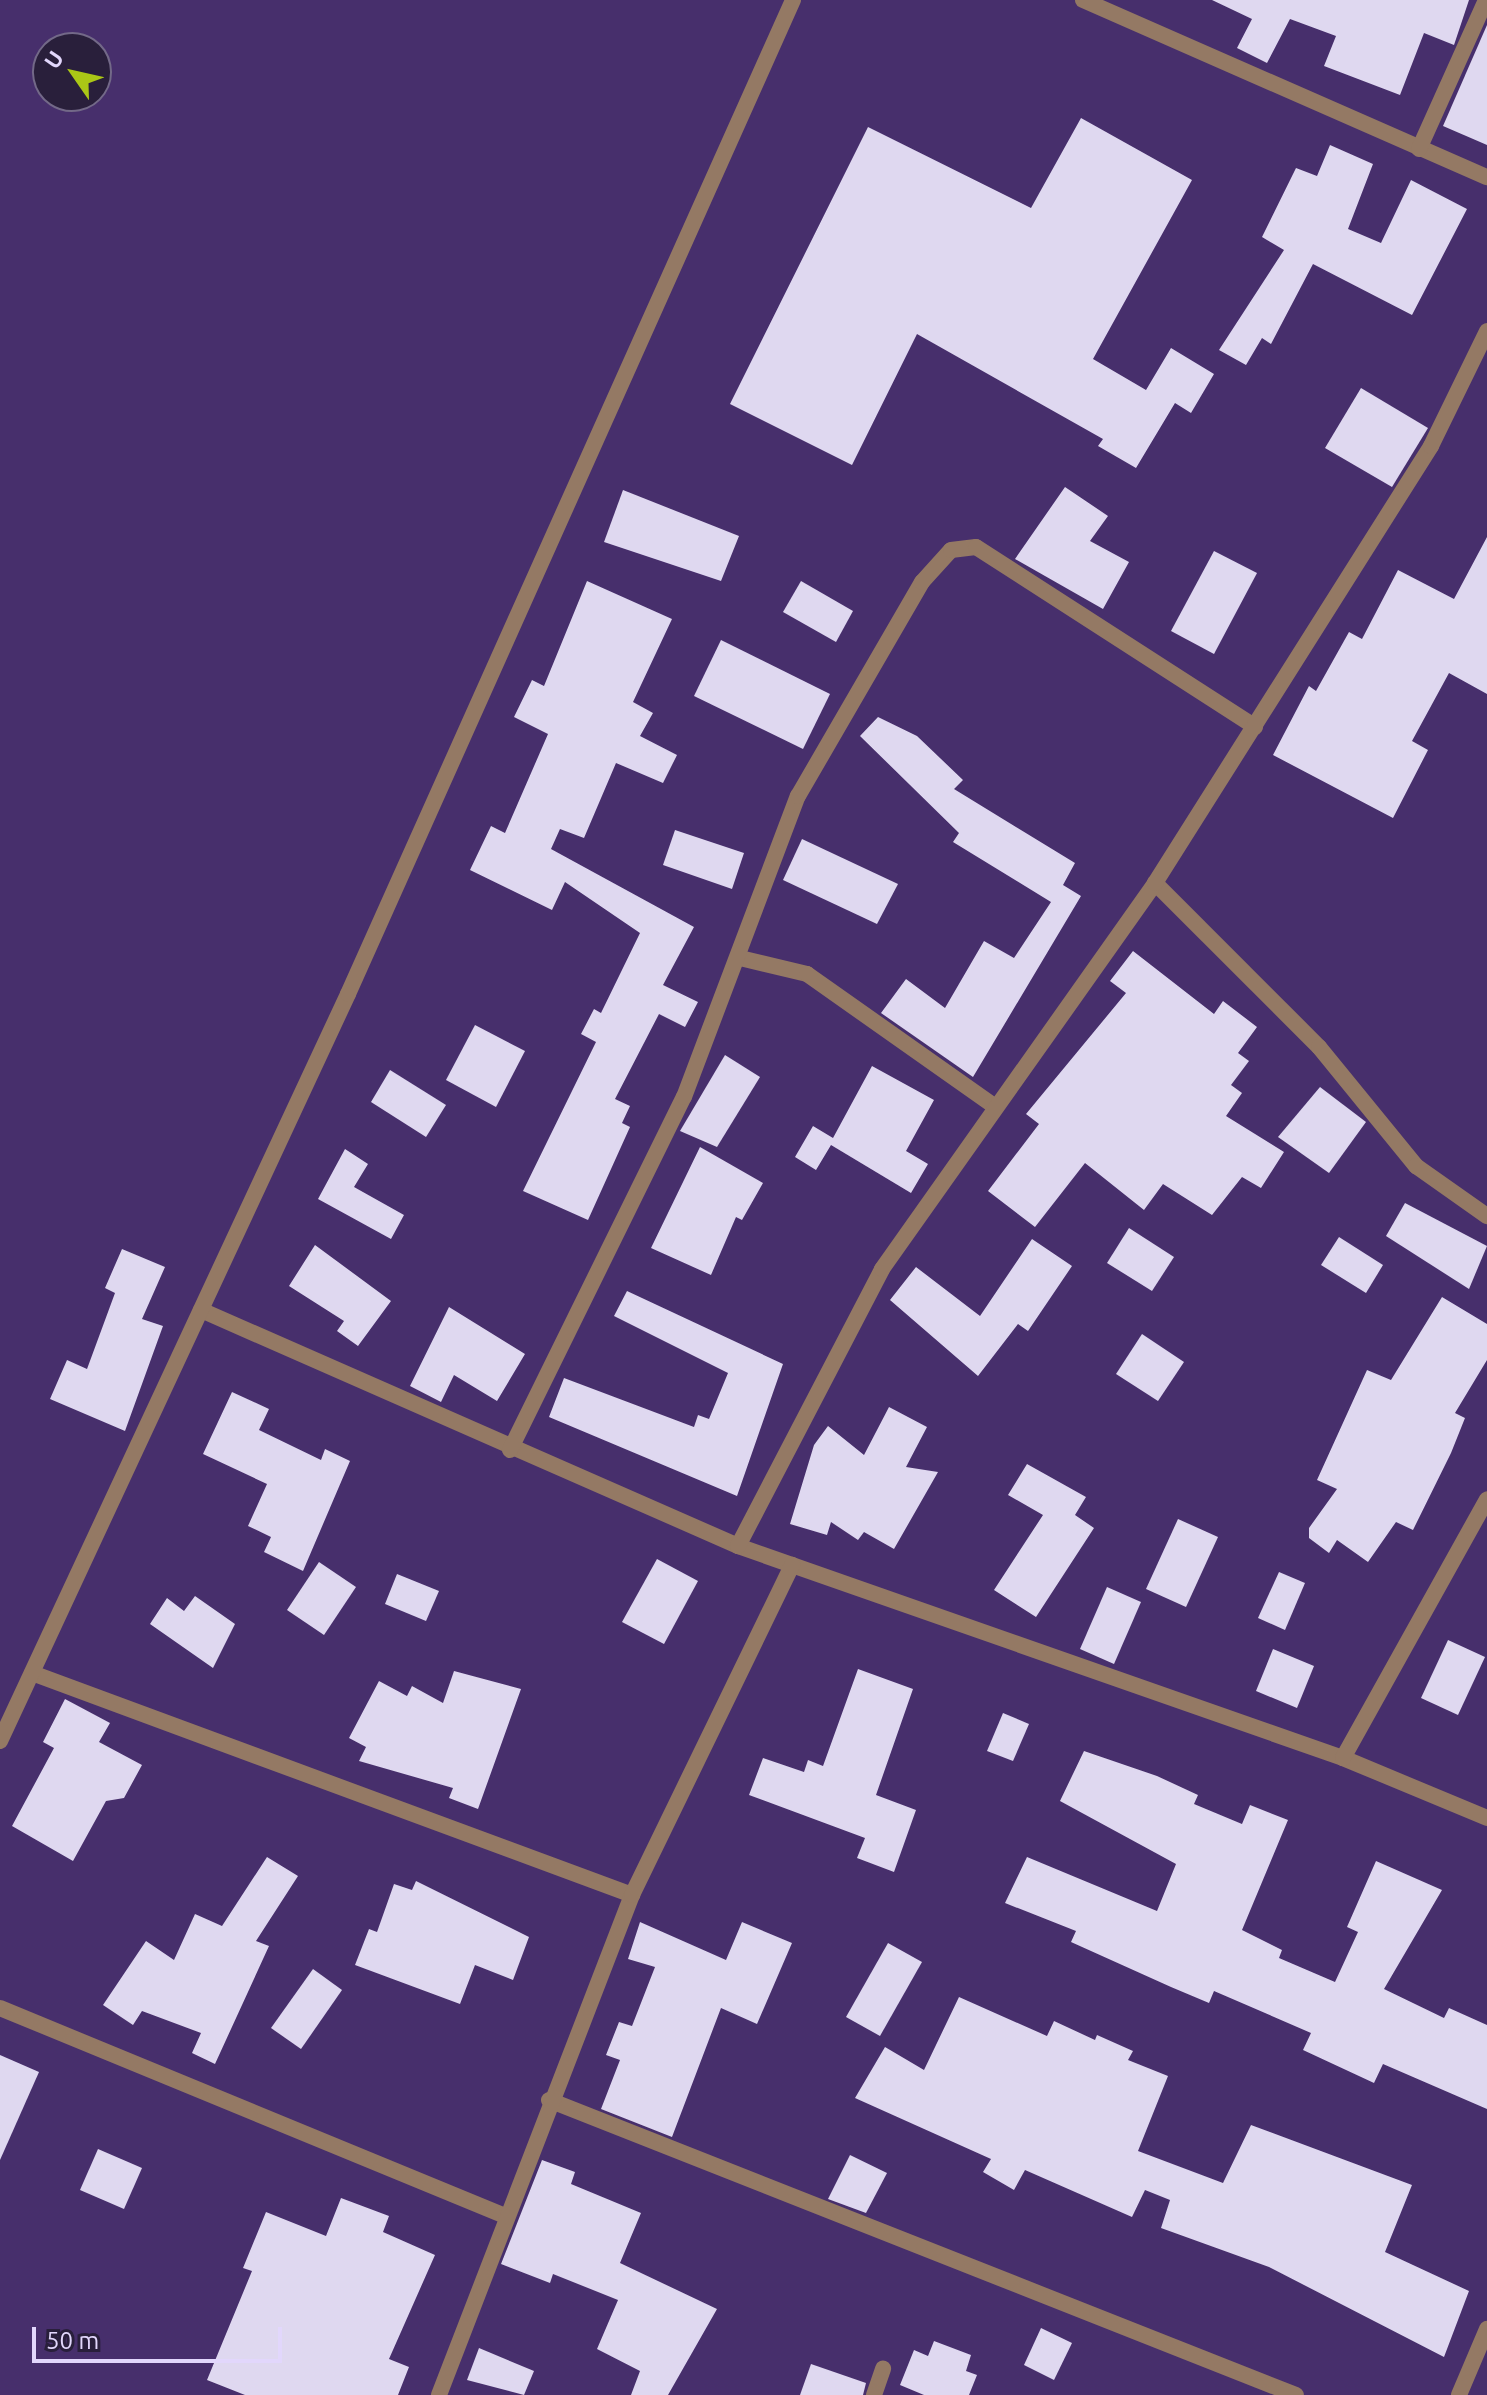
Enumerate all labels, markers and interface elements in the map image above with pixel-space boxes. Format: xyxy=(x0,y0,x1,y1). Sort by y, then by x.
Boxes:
north arrow xyxy=(32,32,112,112)
text: U xyxy=(39,46,68,73)
scale bar xyxy=(36,2311,286,2361)
text: 50 m xyxy=(46,2327,99,2354)

